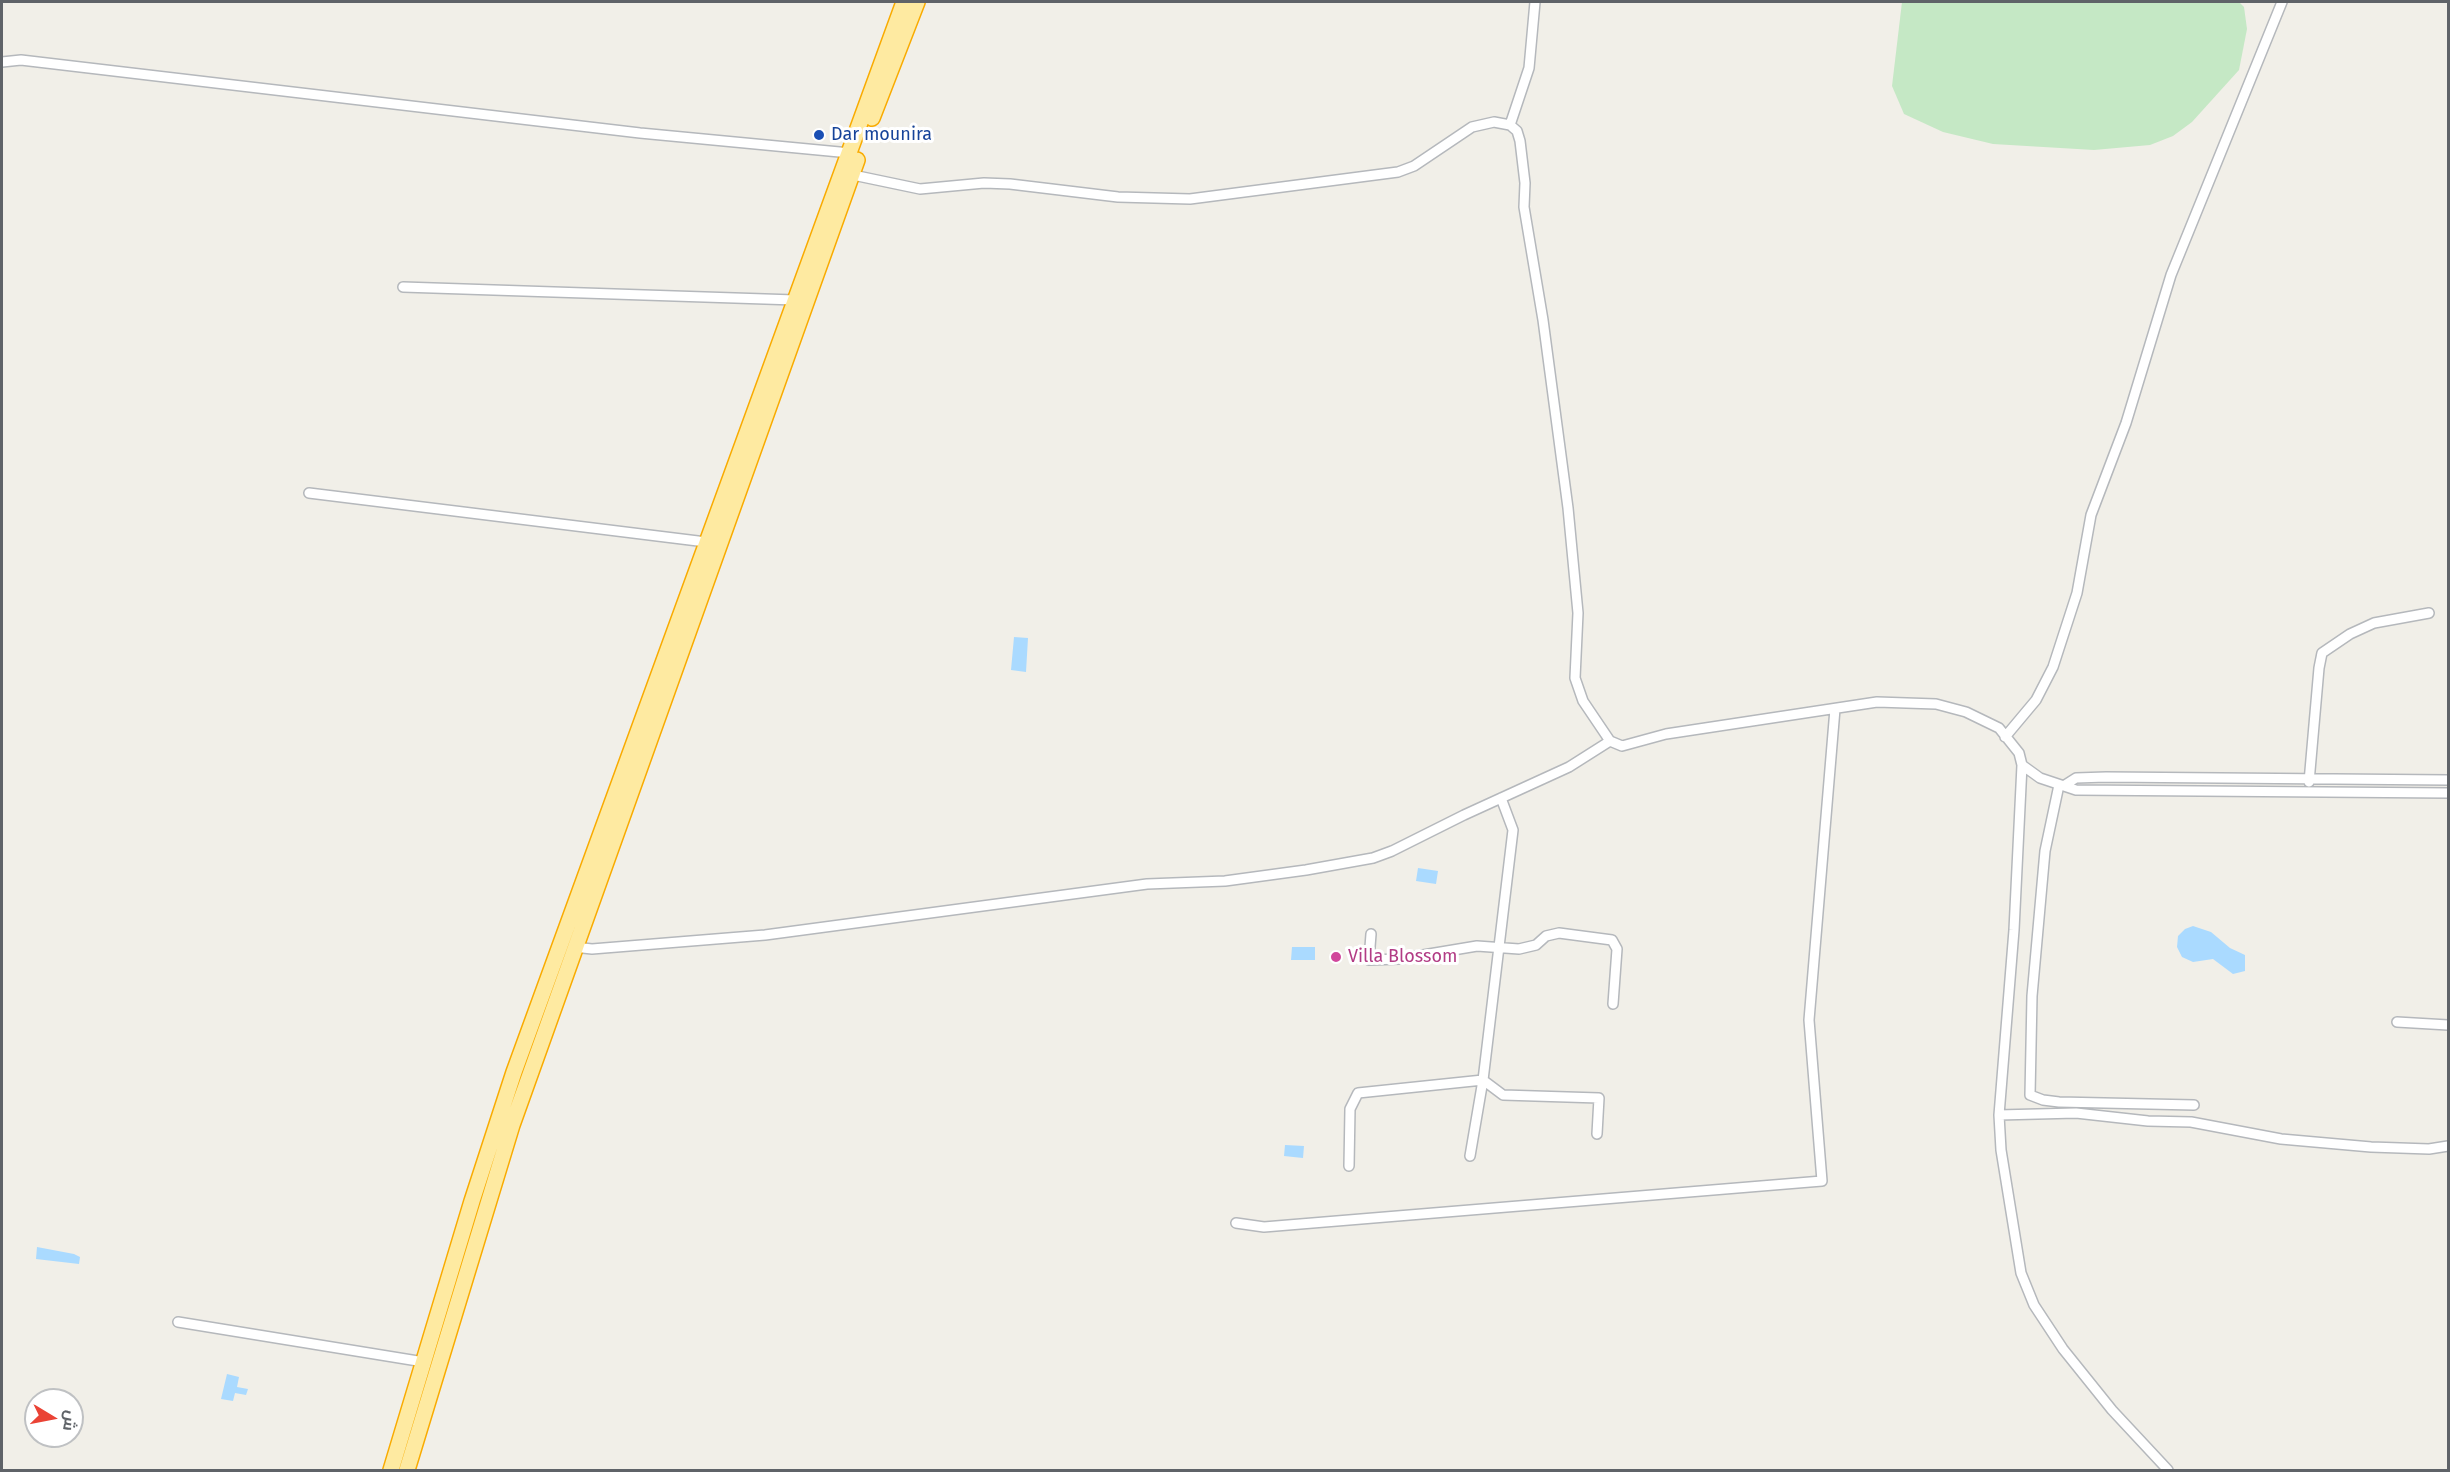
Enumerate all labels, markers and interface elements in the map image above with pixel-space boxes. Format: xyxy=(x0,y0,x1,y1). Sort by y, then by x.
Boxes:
place label: Dar mounira xyxy=(831,124,932,146)
marker: Dar mounira xyxy=(812,128,826,142)
place label: Villa Blossom xyxy=(1348,946,1457,968)
marker: Villa Blossom xyxy=(1329,950,1343,964)
north arrow xyxy=(24,1388,84,1448)
text: ش xyxy=(59,1409,81,1433)

